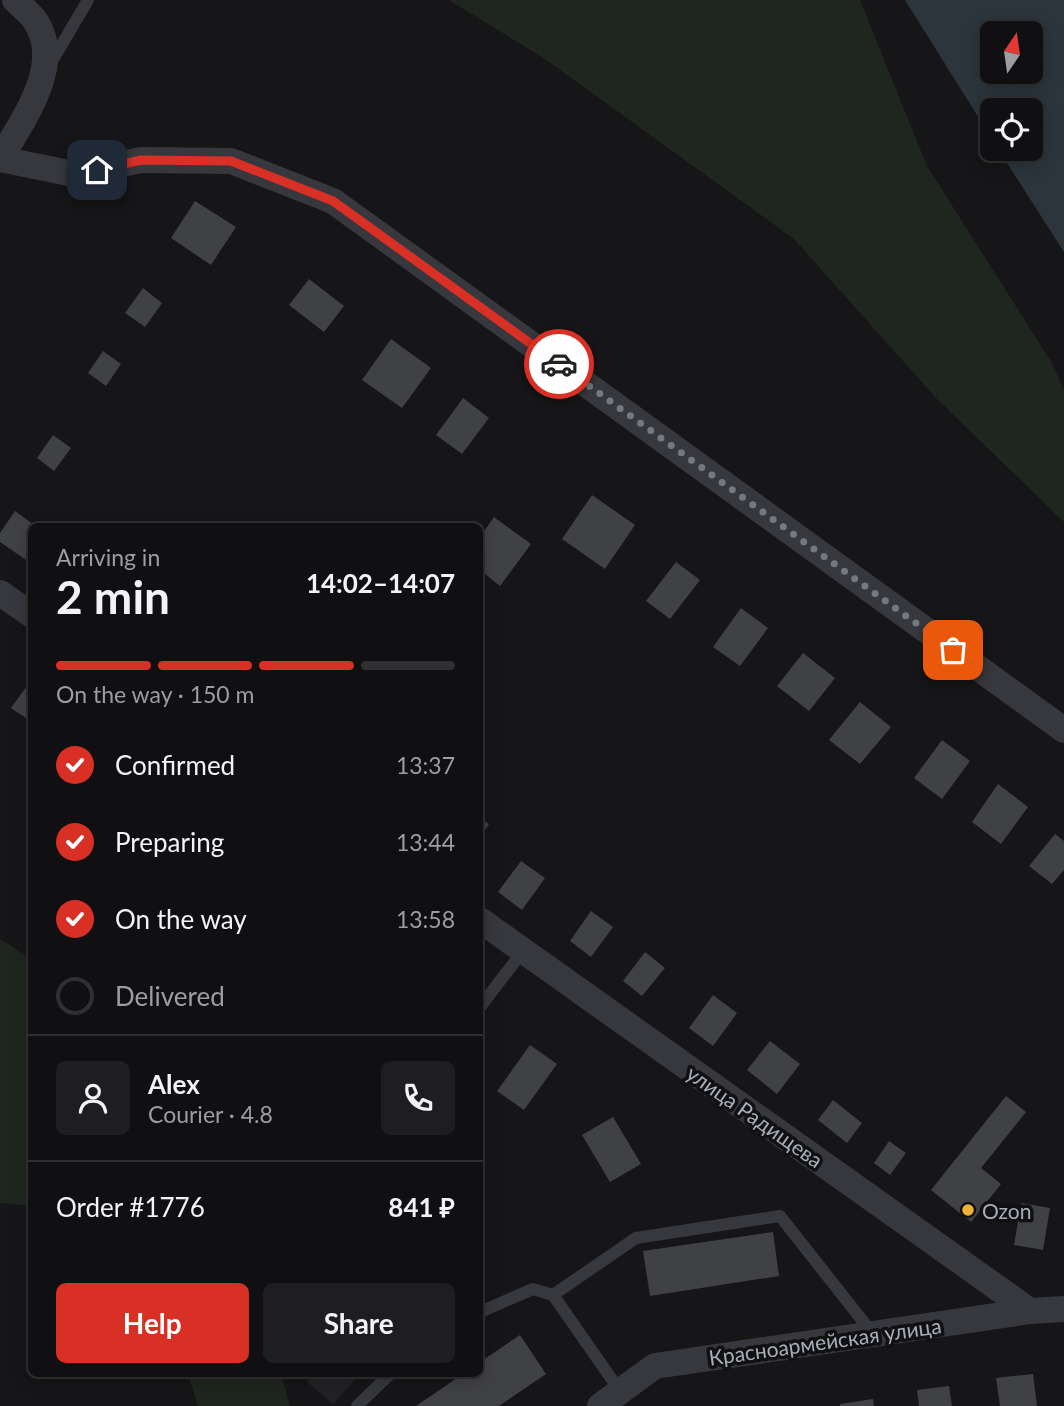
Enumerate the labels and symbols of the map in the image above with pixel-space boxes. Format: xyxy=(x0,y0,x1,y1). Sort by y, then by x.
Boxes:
north arrow xyxy=(980,21,1043,84)
pin xyxy=(67,140,127,200)
courier xyxy=(524,329,594,399)
pin xyxy=(923,620,983,680)
street label: улица Радищева xyxy=(682,1060,828,1172)
place label: Ozon xyxy=(982,1198,1032,1223)
marker: Ozon xyxy=(960,1202,976,1218)
street label: Красноармейская улица xyxy=(707,1312,943,1370)

